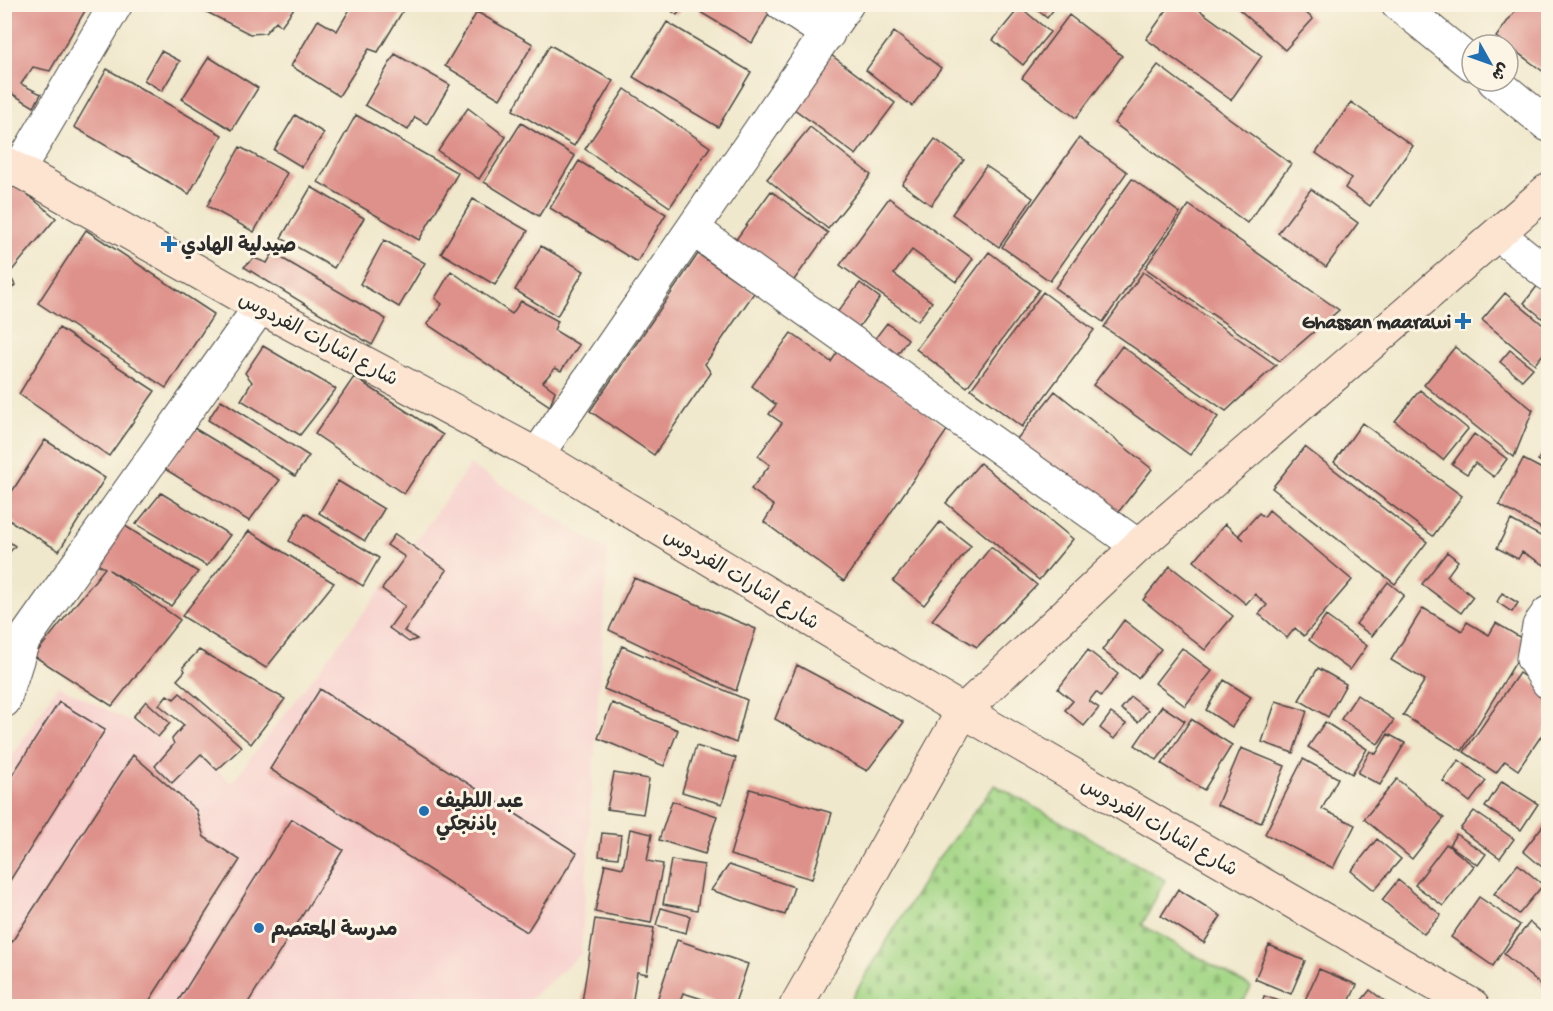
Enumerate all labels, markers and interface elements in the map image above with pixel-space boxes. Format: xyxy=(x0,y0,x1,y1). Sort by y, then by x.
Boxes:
north arrow xyxy=(1460,33,1520,93)
text: ش xyxy=(1486,58,1512,83)
place label: صيدلية الهادي xyxy=(181,235,296,260)
marker: صيدلية الهادي xyxy=(162,237,176,251)
street label: شارع اشارات الفردوس xyxy=(234,288,401,393)
place label: Ghassan maarawi xyxy=(1302,313,1451,336)
marker: Ghassan maarawi xyxy=(1456,314,1470,328)
street label: شارع اشارات الفردوس xyxy=(658,525,823,636)
street label: شارع اشارات الفردوس xyxy=(1076,774,1241,883)
place label: عبد اللطيف باذنجكي xyxy=(436,791,524,841)
marker: عبد اللطيف باذنجكي xyxy=(417,804,431,818)
place label: مدرسة المعتصم xyxy=(271,919,398,943)
marker: مدرسة المعتصم xyxy=(252,921,266,935)

